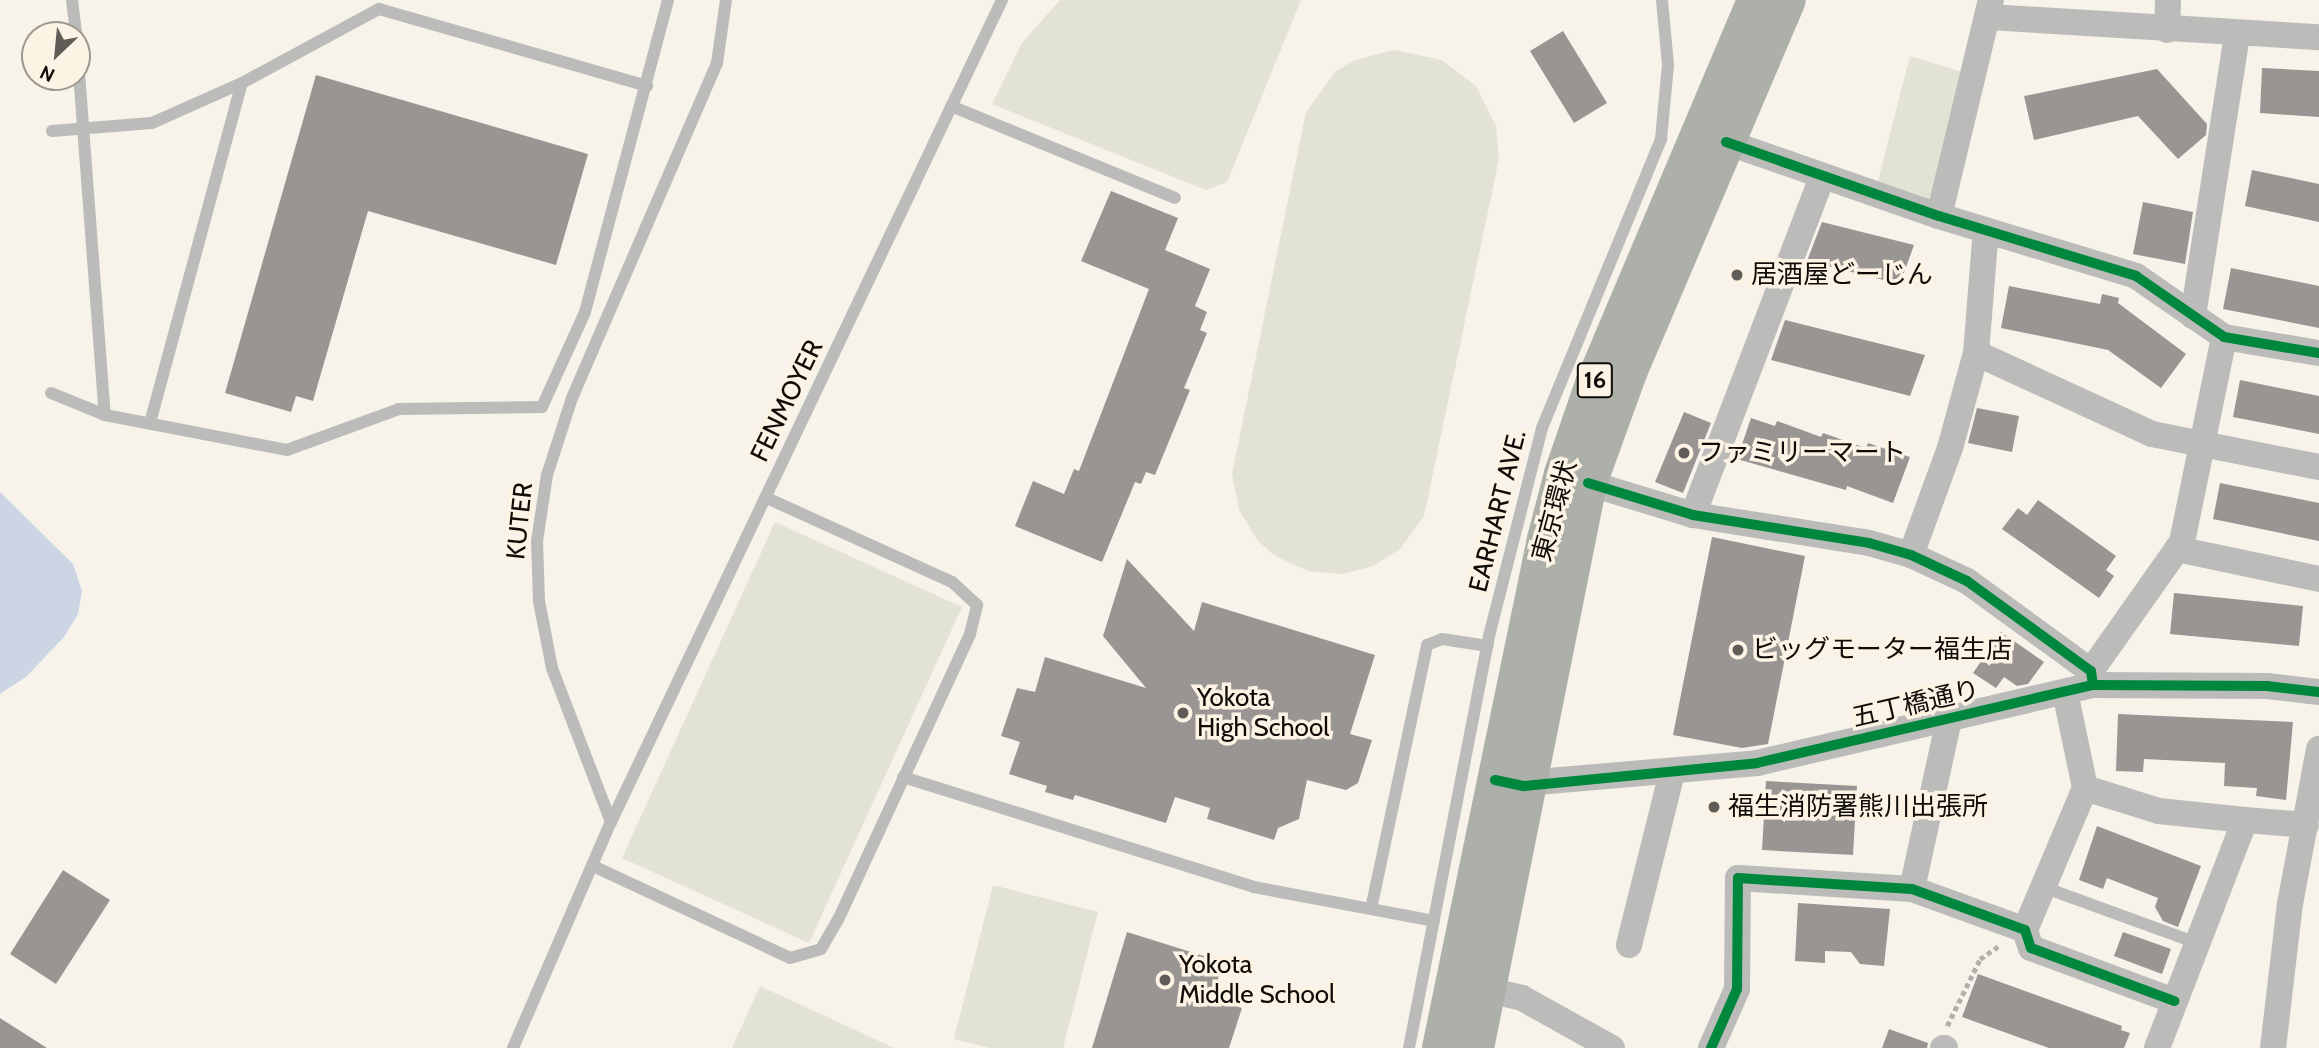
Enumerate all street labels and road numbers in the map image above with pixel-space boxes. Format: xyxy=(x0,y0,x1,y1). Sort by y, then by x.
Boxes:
street label: FENMOYER xyxy=(744,335,830,467)
road number: 16 xyxy=(1576,360,1614,400)
street label: EARHART AVE. xyxy=(1463,427,1533,595)
street label: 東京環状 xyxy=(1526,457,1584,565)
street label: KUTER xyxy=(500,481,540,561)
street label: 五丁橋通り xyxy=(1849,674,1983,734)

